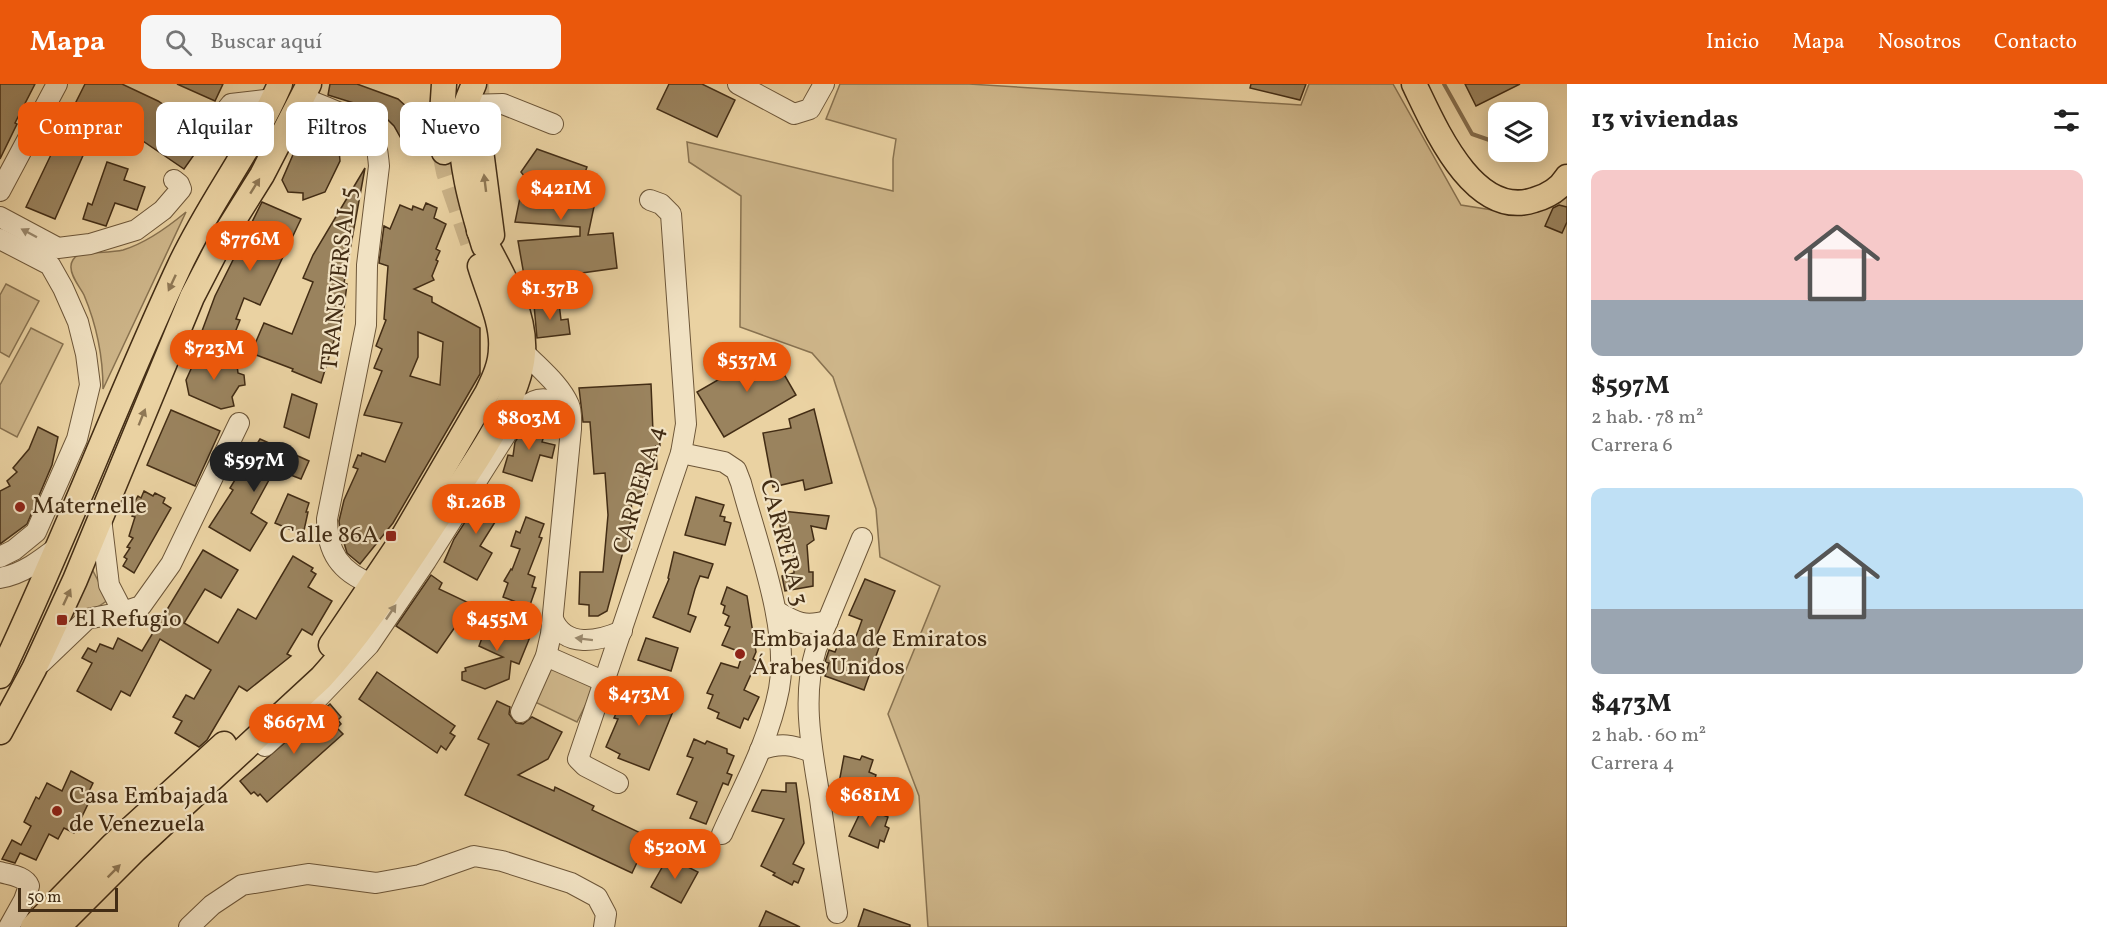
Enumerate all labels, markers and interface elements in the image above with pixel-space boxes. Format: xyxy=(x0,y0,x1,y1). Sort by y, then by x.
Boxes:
search box xyxy=(141,15,561,69)
text: Mapa xyxy=(30,23,105,62)
icon: search xyxy=(162,26,195,59)
text: Buscar aquí xyxy=(210,27,322,58)
text: Inicio xyxy=(1706,28,1759,57)
text: Mapa xyxy=(1792,28,1845,57)
text: Nosotros xyxy=(1878,28,1961,57)
text: Contacto xyxy=(1994,28,2077,57)
chip: Comprar xyxy=(18,102,144,156)
chip: Alquilar xyxy=(156,102,274,156)
chip: Filtros xyxy=(286,102,388,156)
chip: Nuevo xyxy=(400,102,501,156)
map controls xyxy=(1488,102,1548,162)
button: layers xyxy=(1488,102,1548,162)
text: 13 viviendas xyxy=(1591,102,1739,138)
icon: filters xyxy=(2050,104,2083,137)
pin: $421M xyxy=(519,170,603,221)
one-way arrow xyxy=(480,173,490,192)
text: $421M xyxy=(530,175,592,203)
one-way arrow xyxy=(250,178,261,194)
street label: TRANSVERSAL 5 xyxy=(313,185,367,373)
icon: home xyxy=(1783,209,1891,317)
pin: $776M xyxy=(208,221,292,272)
text: $776M xyxy=(220,226,280,254)
one-way arrow xyxy=(20,228,38,238)
pin: $1.37B xyxy=(501,270,599,321)
one-way arrow xyxy=(167,274,176,291)
text: $1.37B xyxy=(521,275,579,303)
pin: $723M xyxy=(172,330,256,381)
text: $723M xyxy=(184,335,244,363)
pin: $537M xyxy=(705,342,789,393)
text: $537M xyxy=(717,347,777,375)
text: $597M xyxy=(1591,368,1670,404)
pin: $803M xyxy=(487,400,571,451)
text: 2 hab. · 78 m² xyxy=(1591,404,1703,432)
text: $803M xyxy=(497,405,561,433)
one-way arrow xyxy=(138,408,147,426)
street label: CARRERA 4 xyxy=(605,422,675,558)
text: Carrera 6 xyxy=(1591,432,1673,460)
pin: $597M xyxy=(212,442,296,493)
text: $597M xyxy=(224,447,284,475)
street label: CARRERA 3 xyxy=(750,476,816,610)
pin: $1.26B xyxy=(427,484,525,535)
text: $1.26B xyxy=(446,489,506,517)
place label: Maternelle xyxy=(32,490,147,524)
marker: Maternelle xyxy=(13,500,27,514)
place label: Calle 86A xyxy=(280,519,379,553)
icon: home xyxy=(1783,527,1891,635)
marker: Calle 86A xyxy=(384,529,398,543)
one-way arrow xyxy=(62,587,72,605)
pin: $455M xyxy=(455,601,539,652)
place label: El Refugio xyxy=(74,603,182,637)
one-way arrow xyxy=(386,604,397,620)
text: $455M xyxy=(466,606,528,634)
marker: El Refugio xyxy=(55,613,69,627)
place label: Embajada de Emiratos Árabes Unidos xyxy=(752,623,987,685)
one-way arrow xyxy=(574,634,593,644)
marker: Embajada de Emiratos Árabes Unidos xyxy=(733,647,747,661)
pin: $473M xyxy=(597,676,681,727)
text: $473M xyxy=(608,681,670,709)
text: $473M xyxy=(1591,686,1671,722)
pin: $667M xyxy=(252,704,336,755)
text: $667M xyxy=(263,709,325,737)
text: 2 hab. · 60 m² xyxy=(1591,722,1706,750)
text: Carrera 4 xyxy=(1591,750,1675,778)
pin: $681M xyxy=(828,777,912,828)
place label: Casa Embajada de Venezuela xyxy=(69,780,229,842)
text: $681M xyxy=(840,782,900,810)
marker: Casa Embajada de Venezuela xyxy=(50,804,64,818)
pin: $520M xyxy=(633,829,717,880)
text: $520M xyxy=(644,834,706,862)
one-way arrow xyxy=(106,864,120,878)
scale bar xyxy=(18,885,118,912)
text: 50 m xyxy=(27,887,61,909)

